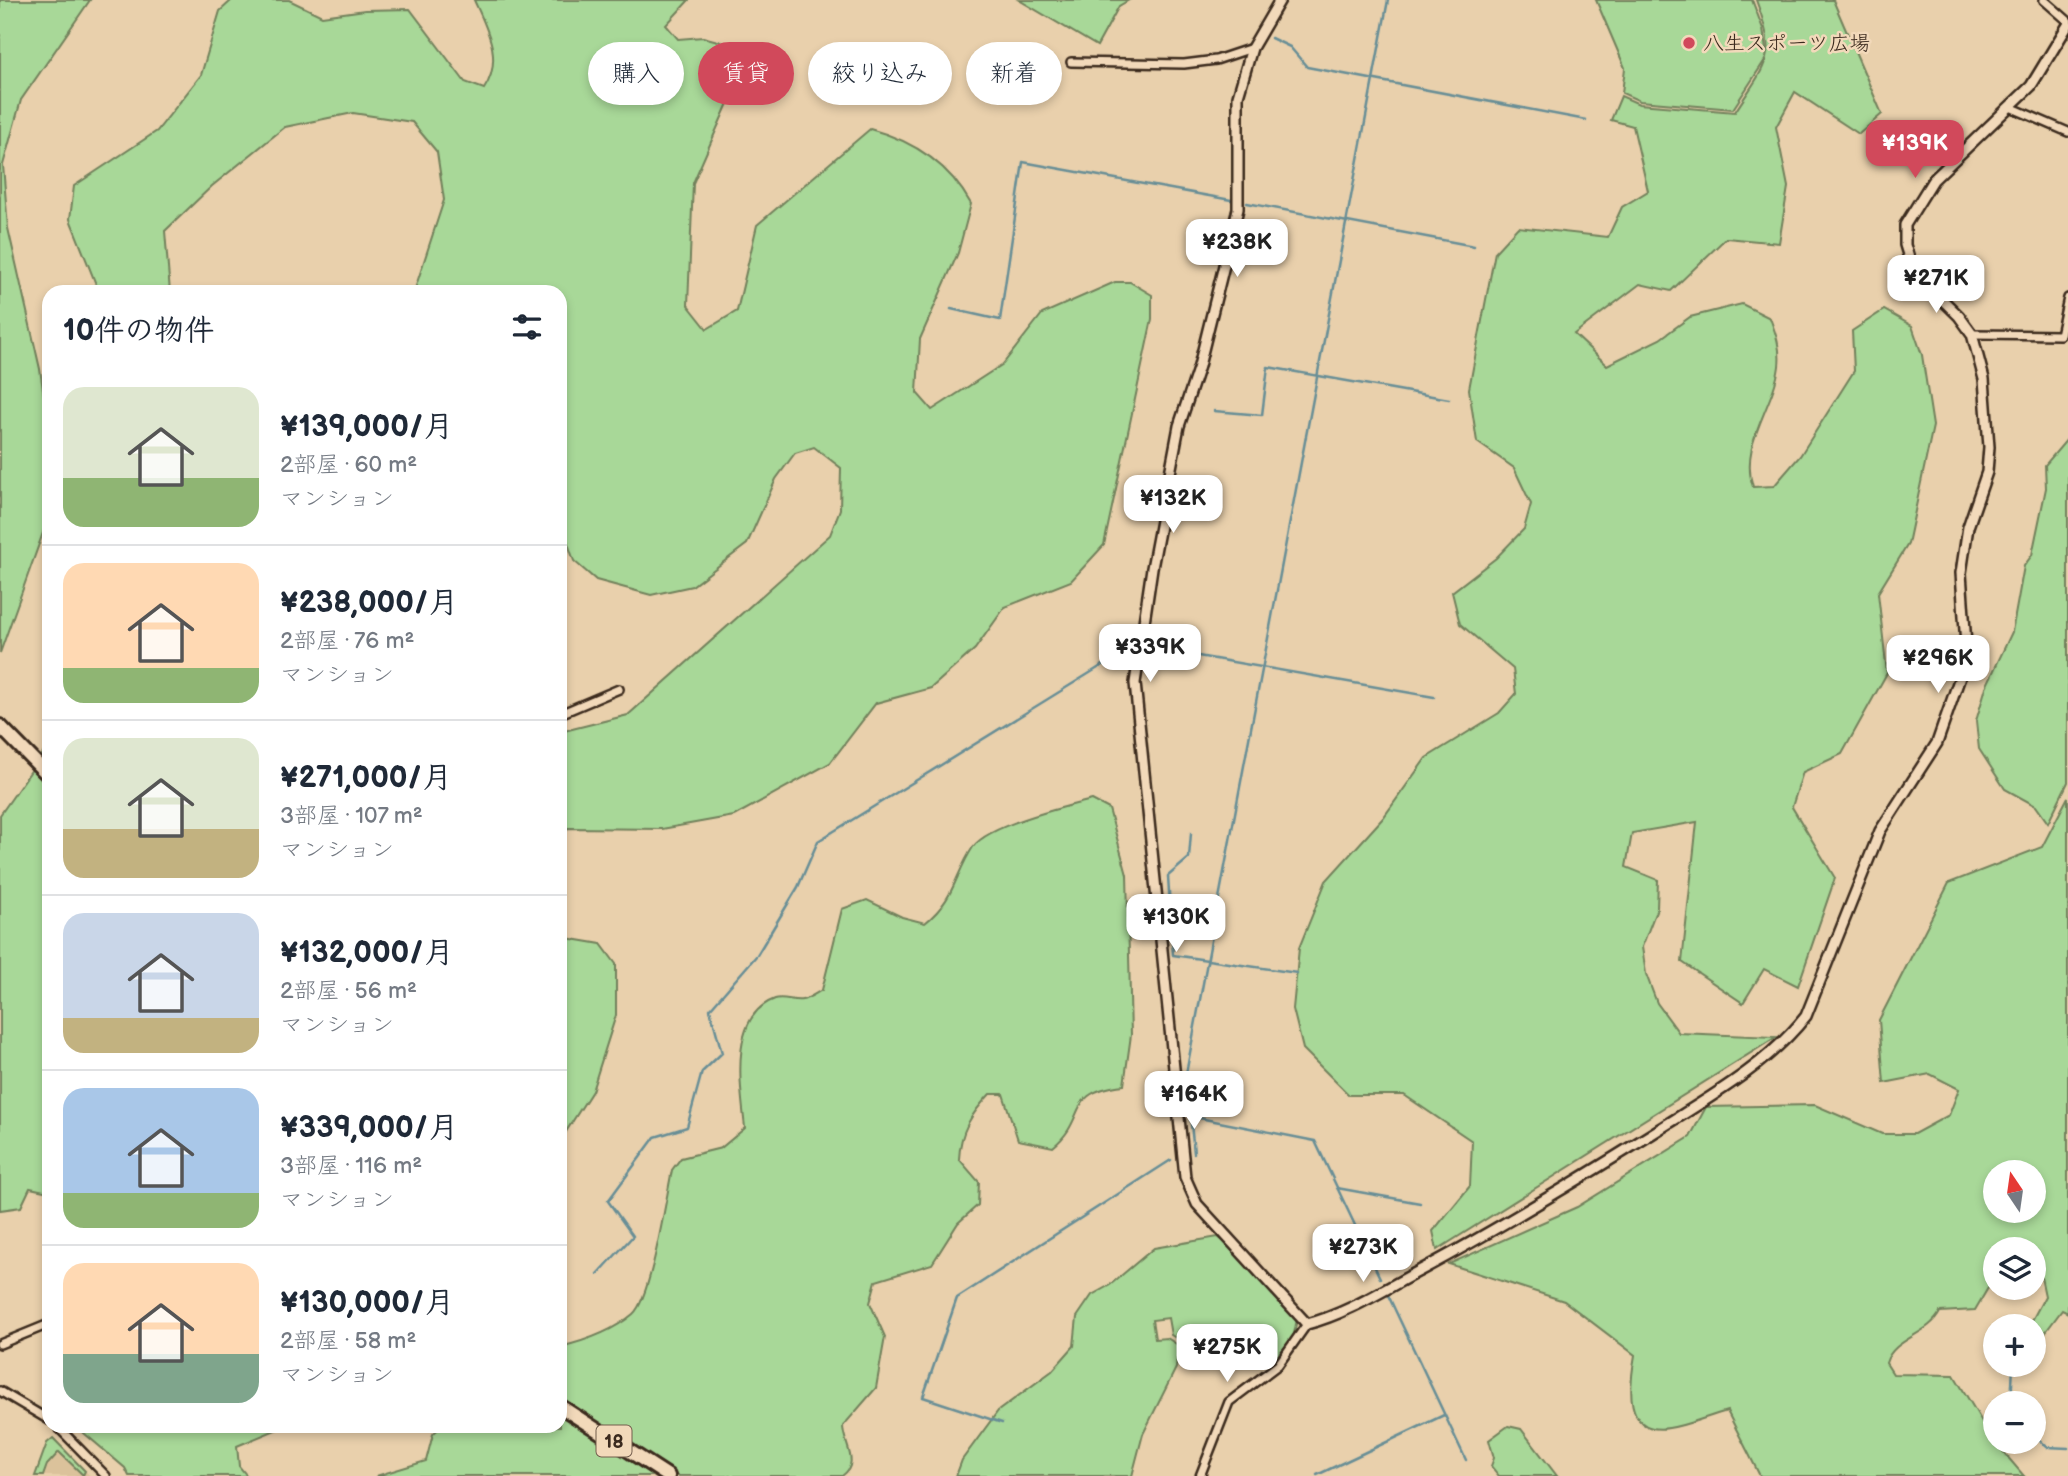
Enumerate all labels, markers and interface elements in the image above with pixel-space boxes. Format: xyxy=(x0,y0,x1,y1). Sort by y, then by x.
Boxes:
place label: 八生スポーツ広場 xyxy=(1703,31,1871,56)
marker: 八生スポーツ広場 xyxy=(1681,35,1697,51)
chip: 購入 xyxy=(588,42,684,105)
chip: 賃貸 xyxy=(698,42,794,105)
chip: 絞り込み xyxy=(808,42,952,105)
chip: 新着 xyxy=(966,42,1062,105)
pin: ¥139K xyxy=(1866,120,1964,180)
text: ¥139K xyxy=(1882,129,1948,157)
pin: ¥238K xyxy=(1188,219,1286,279)
text: ¥238K xyxy=(1202,228,1272,256)
pin: ¥271K xyxy=(1887,256,1985,315)
text: ¥271K xyxy=(1903,264,1969,292)
icon: filters xyxy=(508,308,546,346)
text: 10件の物件 xyxy=(63,313,214,349)
text: ¥139,000/月 xyxy=(280,409,453,445)
icon: home xyxy=(119,415,203,499)
text: 2部屋 · 60 m² xyxy=(280,451,417,479)
pin: ¥132K xyxy=(1124,476,1222,535)
text: ¥132K xyxy=(1140,484,1206,512)
text: マンション xyxy=(280,485,394,513)
text: ¥238,000/月 xyxy=(280,585,458,621)
icon: home xyxy=(119,591,203,675)
pin: ¥339K xyxy=(1101,624,1199,684)
text: 2部屋 · 76 m² xyxy=(280,627,414,655)
text: ¥339K xyxy=(1115,633,1185,661)
pin: ¥296K xyxy=(1889,636,1987,695)
text: ¥296K xyxy=(1903,644,1973,672)
text: マンション xyxy=(280,661,394,689)
text: ¥271,000/月 xyxy=(280,760,452,796)
icon: home xyxy=(119,766,203,850)
text: 3部屋 · 107 m² xyxy=(280,802,423,830)
text: マンション xyxy=(280,836,394,864)
pin: ¥130K xyxy=(1127,894,1225,954)
text: ¥130K xyxy=(1142,903,1210,931)
text: ¥132,000/月 xyxy=(280,935,454,971)
icon: home xyxy=(119,941,203,1025)
text: 2部屋 · 56 m² xyxy=(280,977,417,1005)
text: マンション xyxy=(280,1011,394,1039)
pin: ¥164K xyxy=(1145,1072,1243,1131)
text: ¥164K xyxy=(1161,1080,1227,1108)
text: ¥339,000/月 xyxy=(280,1110,458,1146)
icon: home xyxy=(119,1116,203,1200)
text: 3部屋 · 116 m² xyxy=(280,1152,422,1180)
north arrow xyxy=(1983,1160,2046,1223)
map controls xyxy=(1983,1160,2046,1454)
text: マンション xyxy=(280,1186,394,1214)
pin: ¥273K xyxy=(1314,1224,1412,1284)
text: ¥273K xyxy=(1328,1233,1398,1261)
button: layers xyxy=(1983,1237,2046,1300)
text: ¥130,000/月 xyxy=(280,1285,454,1321)
icon: home xyxy=(119,1291,203,1375)
button: + xyxy=(1983,1314,2046,1377)
pin: ¥275K xyxy=(1178,1324,1276,1384)
text: 2部屋 · 58 m² xyxy=(280,1327,416,1355)
text: ¥275K xyxy=(1193,1333,1261,1361)
text: マンション xyxy=(280,1361,394,1389)
button: − xyxy=(1983,1391,2046,1454)
road number: 18 xyxy=(596,1426,632,1456)

